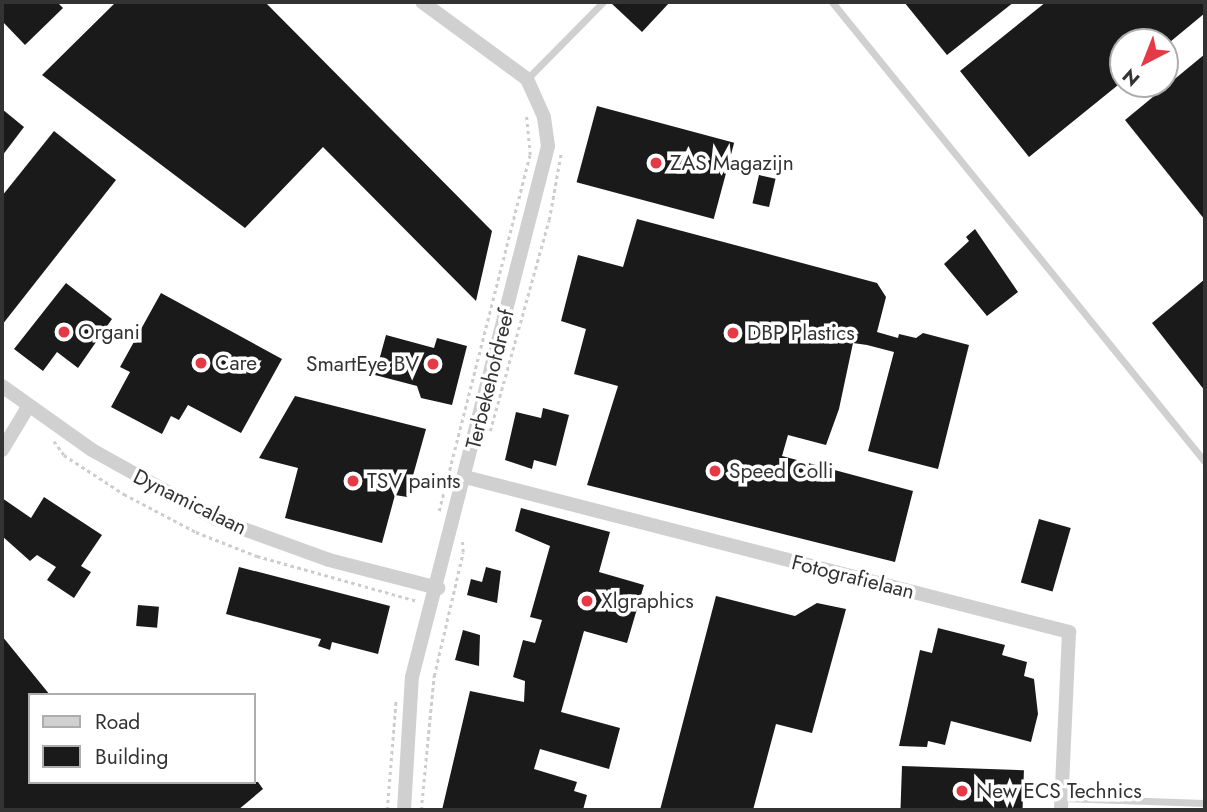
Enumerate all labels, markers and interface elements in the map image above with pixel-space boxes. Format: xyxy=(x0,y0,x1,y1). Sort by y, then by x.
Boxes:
north arrow xyxy=(1109,28,1179,98)
text: N xyxy=(1116,62,1146,93)
place label: ZAS Magazijn xyxy=(670,150,794,176)
marker: ZAS Magazijn xyxy=(648,155,664,171)
street label: Terbekehofdreef xyxy=(460,306,520,452)
place label: Organi xyxy=(78,319,140,345)
place label: DBP Plastics xyxy=(747,320,855,346)
marker: Organi xyxy=(56,324,72,340)
marker: DBP Plastics xyxy=(725,325,741,341)
place label: Care xyxy=(215,350,257,376)
place label: SmartEye BV xyxy=(306,351,419,377)
marker: Care xyxy=(193,355,209,371)
marker: SmartEye BV xyxy=(425,356,441,372)
place label: Speed Colli xyxy=(729,458,833,484)
marker: Speed Colli xyxy=(707,463,723,479)
street label: Dynamicalaan xyxy=(129,464,251,540)
place label: TSV paints xyxy=(367,468,460,494)
marker: TSV paints xyxy=(345,473,361,489)
street label: Fotografielaan xyxy=(789,550,917,604)
place label: Xlgraphics xyxy=(601,588,694,614)
marker: Xlgraphics xyxy=(579,593,595,609)
legend xyxy=(28,693,256,784)
text: Road xyxy=(95,707,140,737)
text: Building xyxy=(95,742,168,772)
place label: New ECS Technics xyxy=(976,778,1142,804)
marker: New ECS Technics xyxy=(954,783,970,799)

